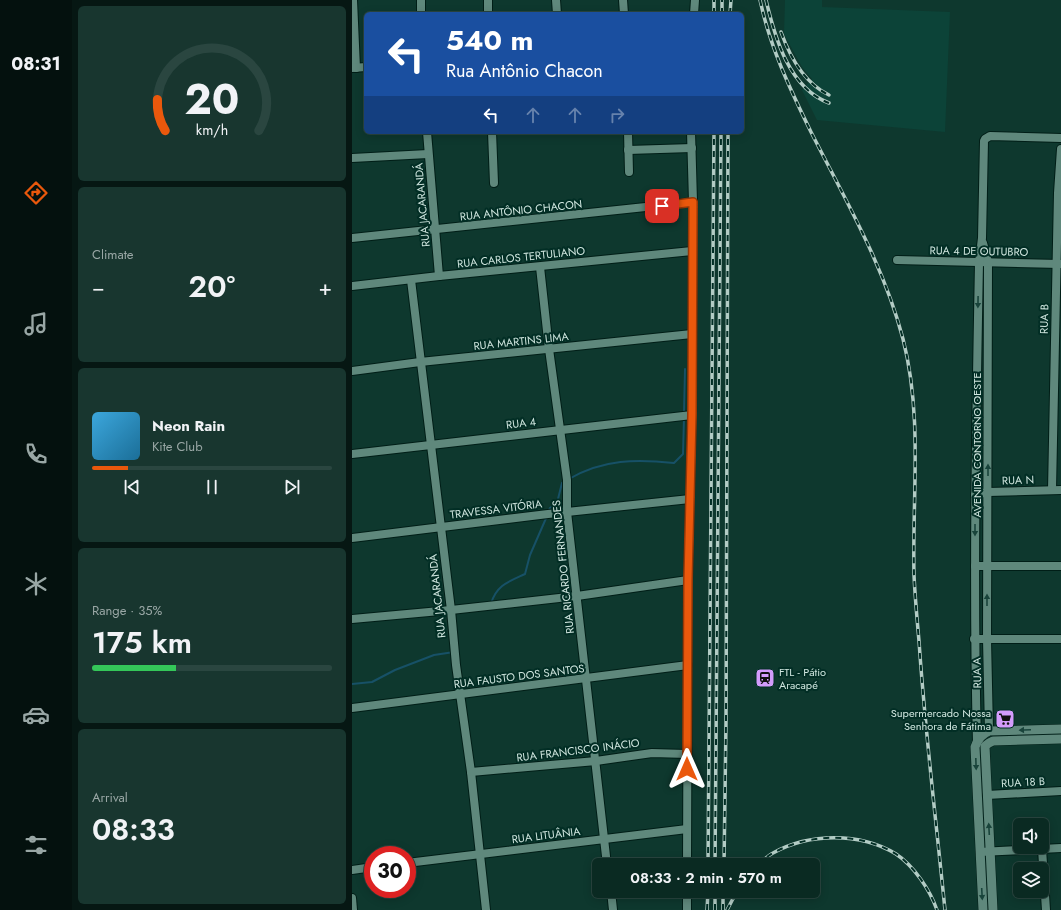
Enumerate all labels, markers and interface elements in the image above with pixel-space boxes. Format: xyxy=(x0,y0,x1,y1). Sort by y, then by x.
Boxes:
text: 540 m xyxy=(446,20,534,61)
icon: left xyxy=(380,28,432,80)
text: 08:31 xyxy=(11,51,61,77)
text: Rua Antônio Chacon xyxy=(446,58,603,84)
text: 20 xyxy=(185,69,239,130)
icon: left xyxy=(480,104,502,126)
icon: ahead xyxy=(522,104,544,126)
icon: ahead xyxy=(564,104,586,126)
icon: right xyxy=(606,104,628,126)
text: km/h xyxy=(196,120,228,140)
street label: RUA JACARANDÁ xyxy=(410,162,434,248)
icon: directions xyxy=(22,179,50,207)
pin xyxy=(645,189,679,223)
icon: arrive xyxy=(651,195,673,217)
street label: RUA ANTÔNIO CHACON xyxy=(459,196,583,224)
street label: RUA CARLOS TERTULIANO xyxy=(456,242,586,272)
street label: RUA 4 DE OUTUBRO xyxy=(930,242,1029,260)
text: Climate xyxy=(92,245,133,264)
text: 20° xyxy=(188,265,235,308)
text: − xyxy=(92,271,105,303)
text: + xyxy=(318,271,332,303)
one-way arrow xyxy=(975,296,981,309)
street label: RUA B xyxy=(1036,304,1052,334)
icon: music xyxy=(22,310,50,338)
street label: RUA MARTINS LIMA xyxy=(473,328,570,354)
street label: AVENIDA CONTORNO OESTE xyxy=(969,372,985,518)
street label: RUA 4 xyxy=(505,413,537,433)
text: Neon Rain xyxy=(152,415,225,437)
text: Kite Club xyxy=(152,437,203,456)
icon: phone xyxy=(22,440,50,468)
one-way arrow xyxy=(985,463,991,476)
street label: RUA N xyxy=(1002,471,1034,489)
icon: previous xyxy=(121,476,143,498)
icon: pause xyxy=(201,476,223,498)
icon: next xyxy=(281,476,303,498)
street label: TRAVESSA VITÓRIA xyxy=(449,495,544,523)
street label: RUA RICARDO FERNANDES xyxy=(548,499,578,635)
one-way arrow xyxy=(972,524,978,537)
street label: RUA JACARANDÁ xyxy=(425,553,449,639)
icon: climate xyxy=(22,570,50,598)
one-way arrow xyxy=(984,594,991,606)
text: Range · 35% xyxy=(92,601,162,620)
text: 175 km xyxy=(92,621,192,664)
street label: RUA A xyxy=(969,657,985,689)
street label: RUA FAUSTO DOS SANTOS xyxy=(453,660,585,692)
place label: FTL - Pátio Aracapé xyxy=(779,664,826,693)
station icon: FTL - Pátio Aracapé xyxy=(754,667,776,689)
icon: car xyxy=(22,701,50,729)
place label: Supermercado Nossa Senhora de Fátima xyxy=(891,705,991,734)
supermarket icon: Supermercado Nossa Senhora de Fátima xyxy=(994,708,1016,730)
one-way arrow xyxy=(1018,727,1031,733)
street label: RUA FRANCISCO INÁCIO xyxy=(516,734,641,765)
position arrow xyxy=(666,748,708,790)
one-way arrow xyxy=(973,758,979,771)
street label: RUA 18 B xyxy=(1001,773,1045,791)
text: Arrival xyxy=(92,788,128,807)
text: 08:33 xyxy=(92,808,175,851)
map controls xyxy=(1013,818,1049,898)
button: sound xyxy=(1013,818,1049,854)
street label: RUA LITUÂNIA xyxy=(511,823,582,847)
one-way arrow xyxy=(985,823,992,835)
icon: filters xyxy=(22,831,50,859)
speed limit sign: 30 xyxy=(364,846,416,898)
button: layers xyxy=(1013,862,1049,898)
text: 08:33 · 2 min · 570 m xyxy=(630,867,782,889)
one-way arrow xyxy=(978,888,985,900)

